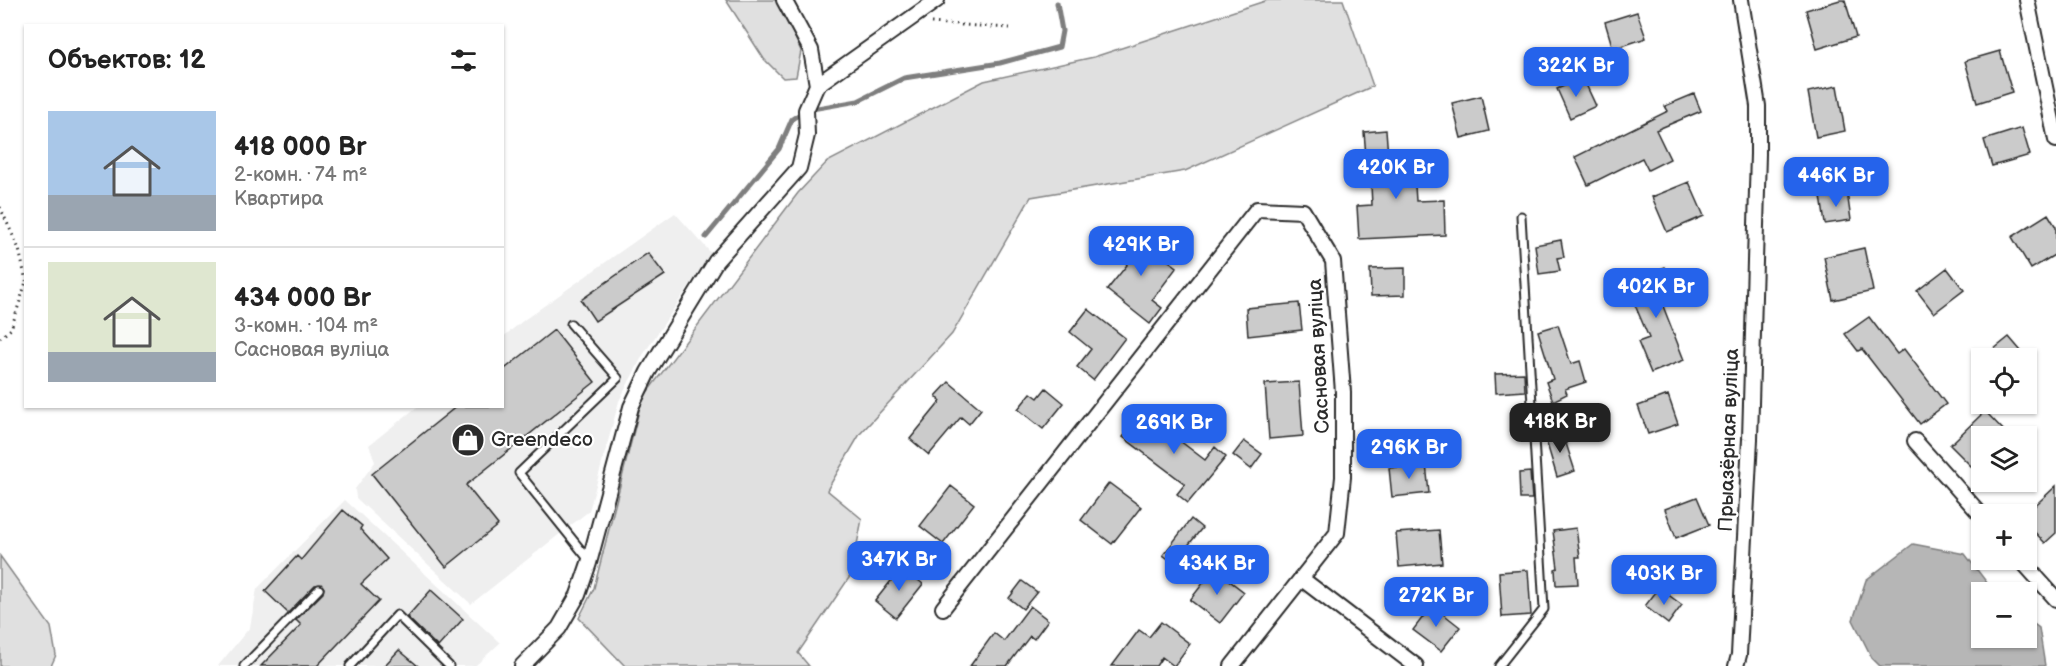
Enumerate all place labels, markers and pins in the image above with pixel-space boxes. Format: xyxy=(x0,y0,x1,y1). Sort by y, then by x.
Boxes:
pin: 322K Br xyxy=(1521,47,1631,98)
pin: 420K Br xyxy=(1341,149,1451,200)
pin: 446K Br xyxy=(1781,157,1891,208)
pin: 429K Br xyxy=(1086,226,1196,277)
pin: 402K Br xyxy=(1601,268,1711,319)
pin: 418K Br xyxy=(1505,403,1615,454)
pin: 269K Br xyxy=(1119,404,1229,455)
shop icon: Greendeco xyxy=(450,422,486,458)
place label: Greendeco xyxy=(491,428,593,452)
pin: 296K Br xyxy=(1354,429,1464,480)
pin: 347K Br xyxy=(844,541,954,592)
pin: 434K Br xyxy=(1162,545,1272,596)
pin: 403K Br xyxy=(1609,555,1719,606)
pin: 272K Br xyxy=(1381,577,1491,628)

